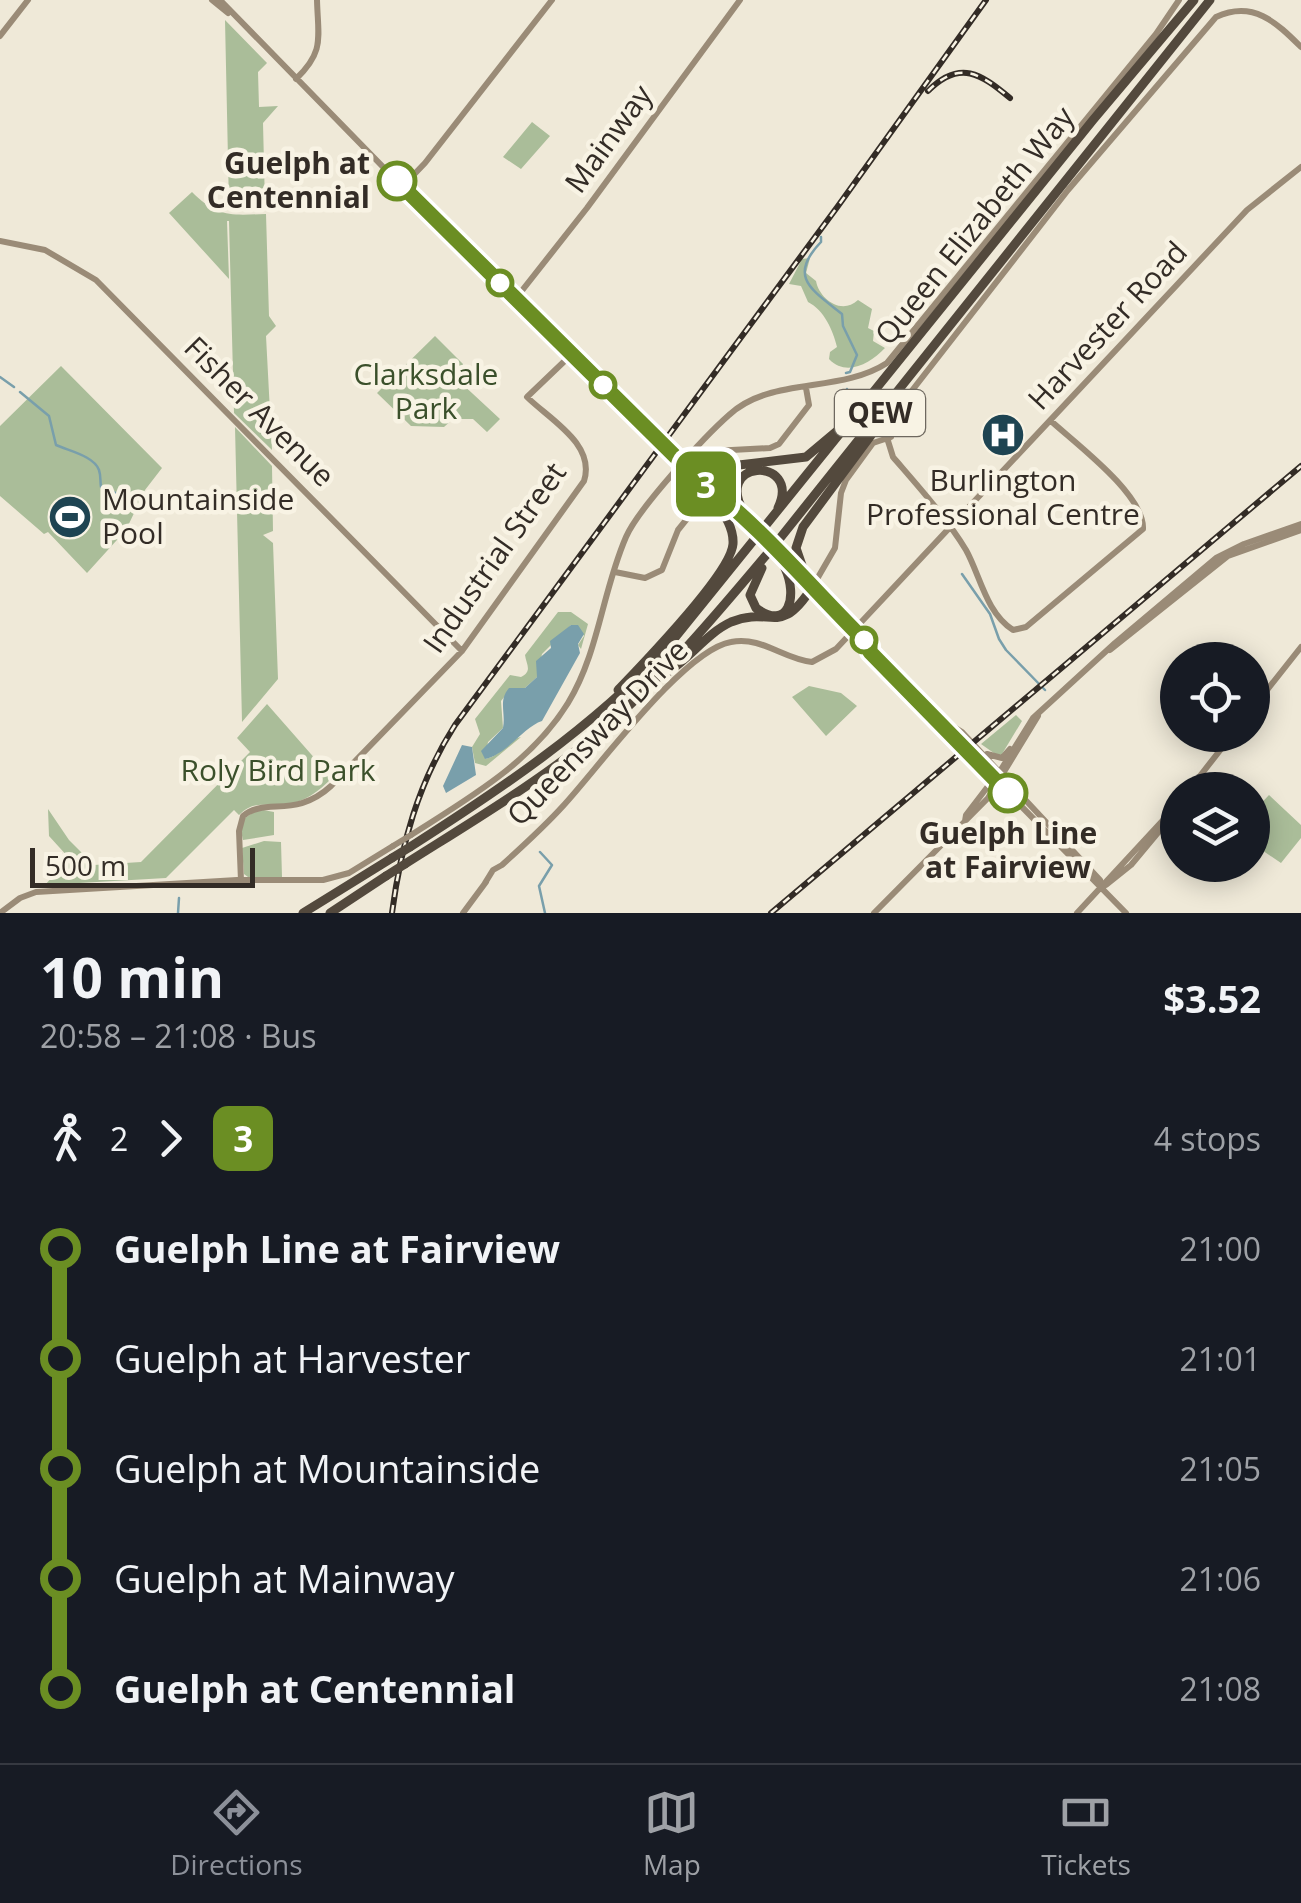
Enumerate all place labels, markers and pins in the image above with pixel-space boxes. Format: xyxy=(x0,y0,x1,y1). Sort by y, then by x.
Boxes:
place label: Guelph at Centennial xyxy=(207,142,370,217)
marker: Guelph at Centennial xyxy=(378,162,416,200)
unlabelled marker xyxy=(487,270,513,296)
unlabelled marker xyxy=(590,372,616,398)
hospital icon: Burlington Professional Centre xyxy=(980,412,1026,458)
place label: Burlington Professional Centre xyxy=(866,459,1140,534)
place label: Mountainside Pool xyxy=(102,478,294,553)
sports icon: Mountainside Pool xyxy=(47,494,93,540)
unlabelled marker xyxy=(851,627,877,653)
marker: Guelph Line at Fairview xyxy=(989,774,1027,812)
place label: Guelph Line at Fairview xyxy=(919,812,1097,887)

